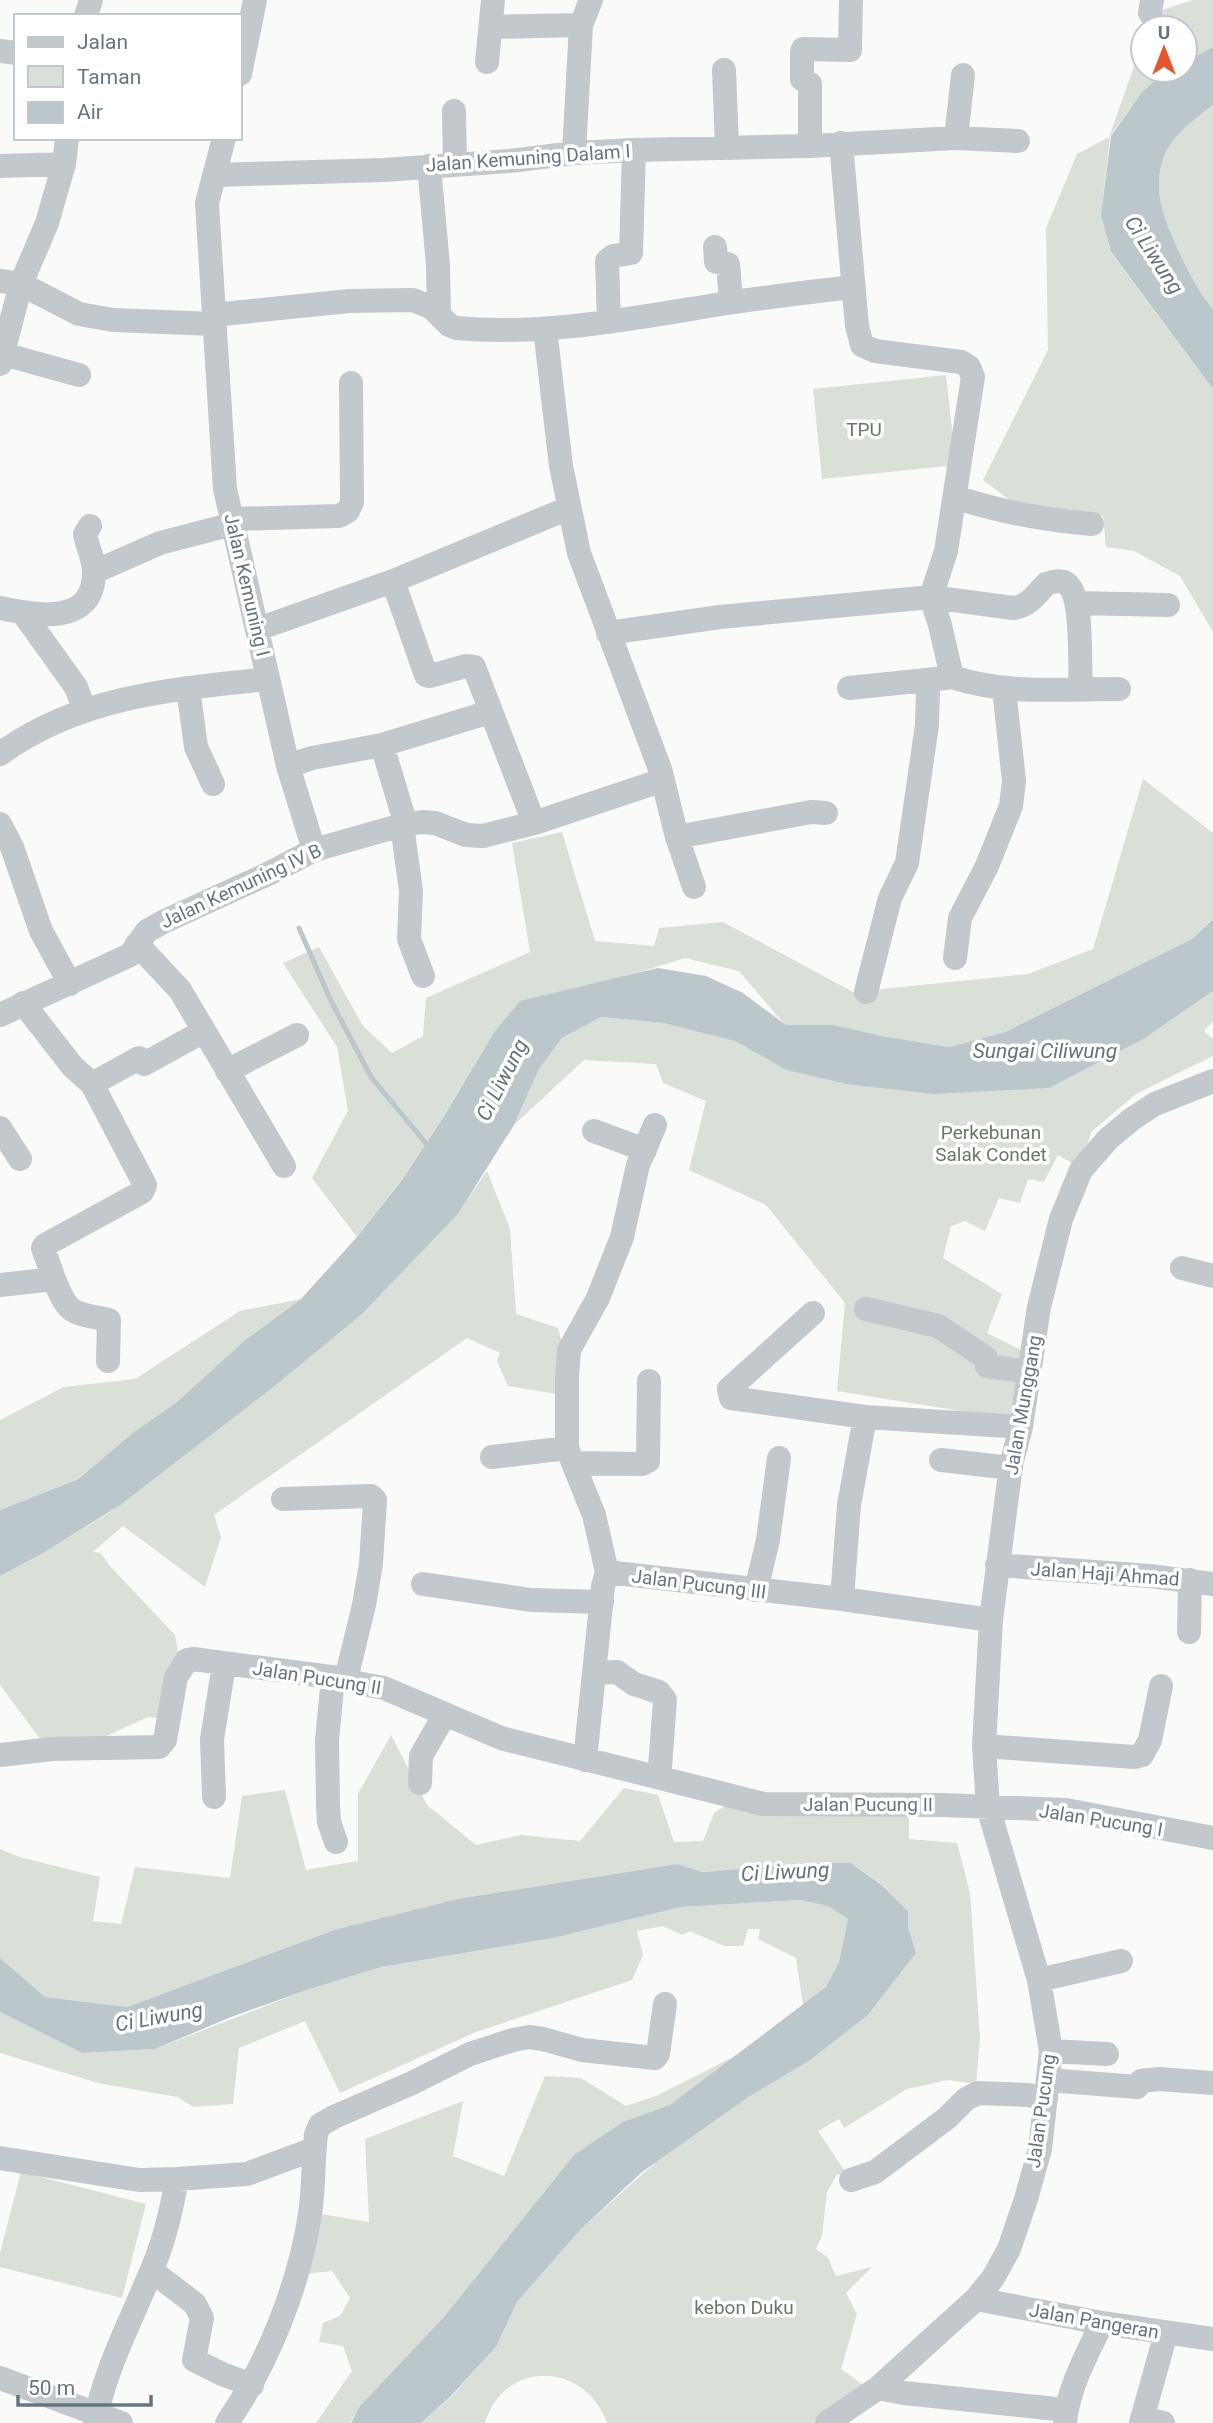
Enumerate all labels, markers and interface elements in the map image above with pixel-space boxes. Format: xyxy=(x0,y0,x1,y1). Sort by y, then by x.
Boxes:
legend xyxy=(14,14,242,140)
north arrow xyxy=(1129,14,1199,84)
text: U xyxy=(1158,21,1170,44)
text: Jalan xyxy=(77,30,128,54)
text: Taman xyxy=(77,65,141,89)
text: Air xyxy=(77,100,103,124)
street label: Jalan Kemuning Dalam I xyxy=(425,139,631,177)
water label: Ci Liwung xyxy=(1120,211,1188,299)
park label: TPU xyxy=(846,418,882,441)
street label: Jalan Kemuning I xyxy=(219,511,275,659)
street label: Jalan Kemuning IV B xyxy=(157,839,325,933)
water label: Ci Liwung xyxy=(471,1035,533,1125)
water label: Sungai Ciliwung xyxy=(973,1039,1117,1063)
park label: Perkebunan Salak Condet xyxy=(935,1121,1047,1166)
street label: Jalan Munggang xyxy=(999,1333,1047,1477)
street label: Jalan Haji Ahmad xyxy=(1030,1557,1180,1591)
street label: Jalan Pucung III xyxy=(630,1564,768,1604)
street label: Jalan Pucung II xyxy=(251,1656,383,1700)
street label: Jalan Pucung II xyxy=(803,1793,933,1816)
street label: Jalan Pucung I xyxy=(1038,1799,1164,1841)
water label: Ci Liwung xyxy=(740,1858,830,1886)
water label: Ci Liwung xyxy=(113,1997,205,2037)
street label: Jalan Pucung xyxy=(1022,2052,1060,2170)
park label: kebon Duku xyxy=(694,2296,794,2319)
street label: Jalan Pangeran xyxy=(1027,2298,1161,2344)
scale bar xyxy=(18,2364,150,2408)
text: 50 m xyxy=(28,2376,75,2400)

